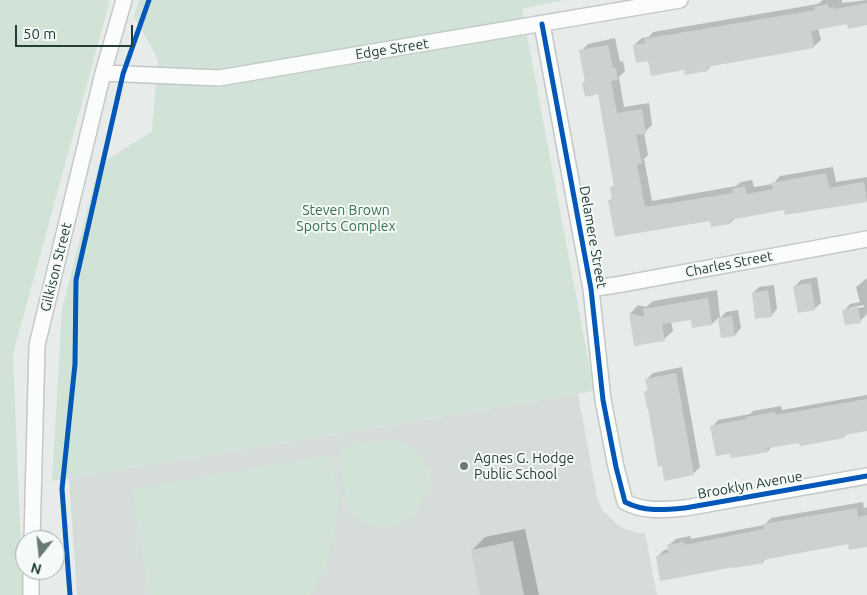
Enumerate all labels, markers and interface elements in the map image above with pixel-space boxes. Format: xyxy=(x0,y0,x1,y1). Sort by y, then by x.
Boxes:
scale bar xyxy=(18,15,135,47)
text: 50 m xyxy=(23,25,56,42)
street label: Edge Street xyxy=(354,35,430,63)
street label: Delamere Street xyxy=(576,185,610,289)
park label: Steven Brown Sports Complex xyxy=(296,202,396,234)
street label: Gilkison Street xyxy=(37,221,75,313)
street label: Charles Street xyxy=(684,247,774,281)
place label: Agnes G. Hodge Public School xyxy=(474,450,574,482)
marker: Agnes G. Hodge Public School xyxy=(458,460,470,472)
street label: Brooklyn Avenue xyxy=(696,467,804,503)
north arrow xyxy=(15,530,65,580)
text: N xyxy=(29,559,43,578)

